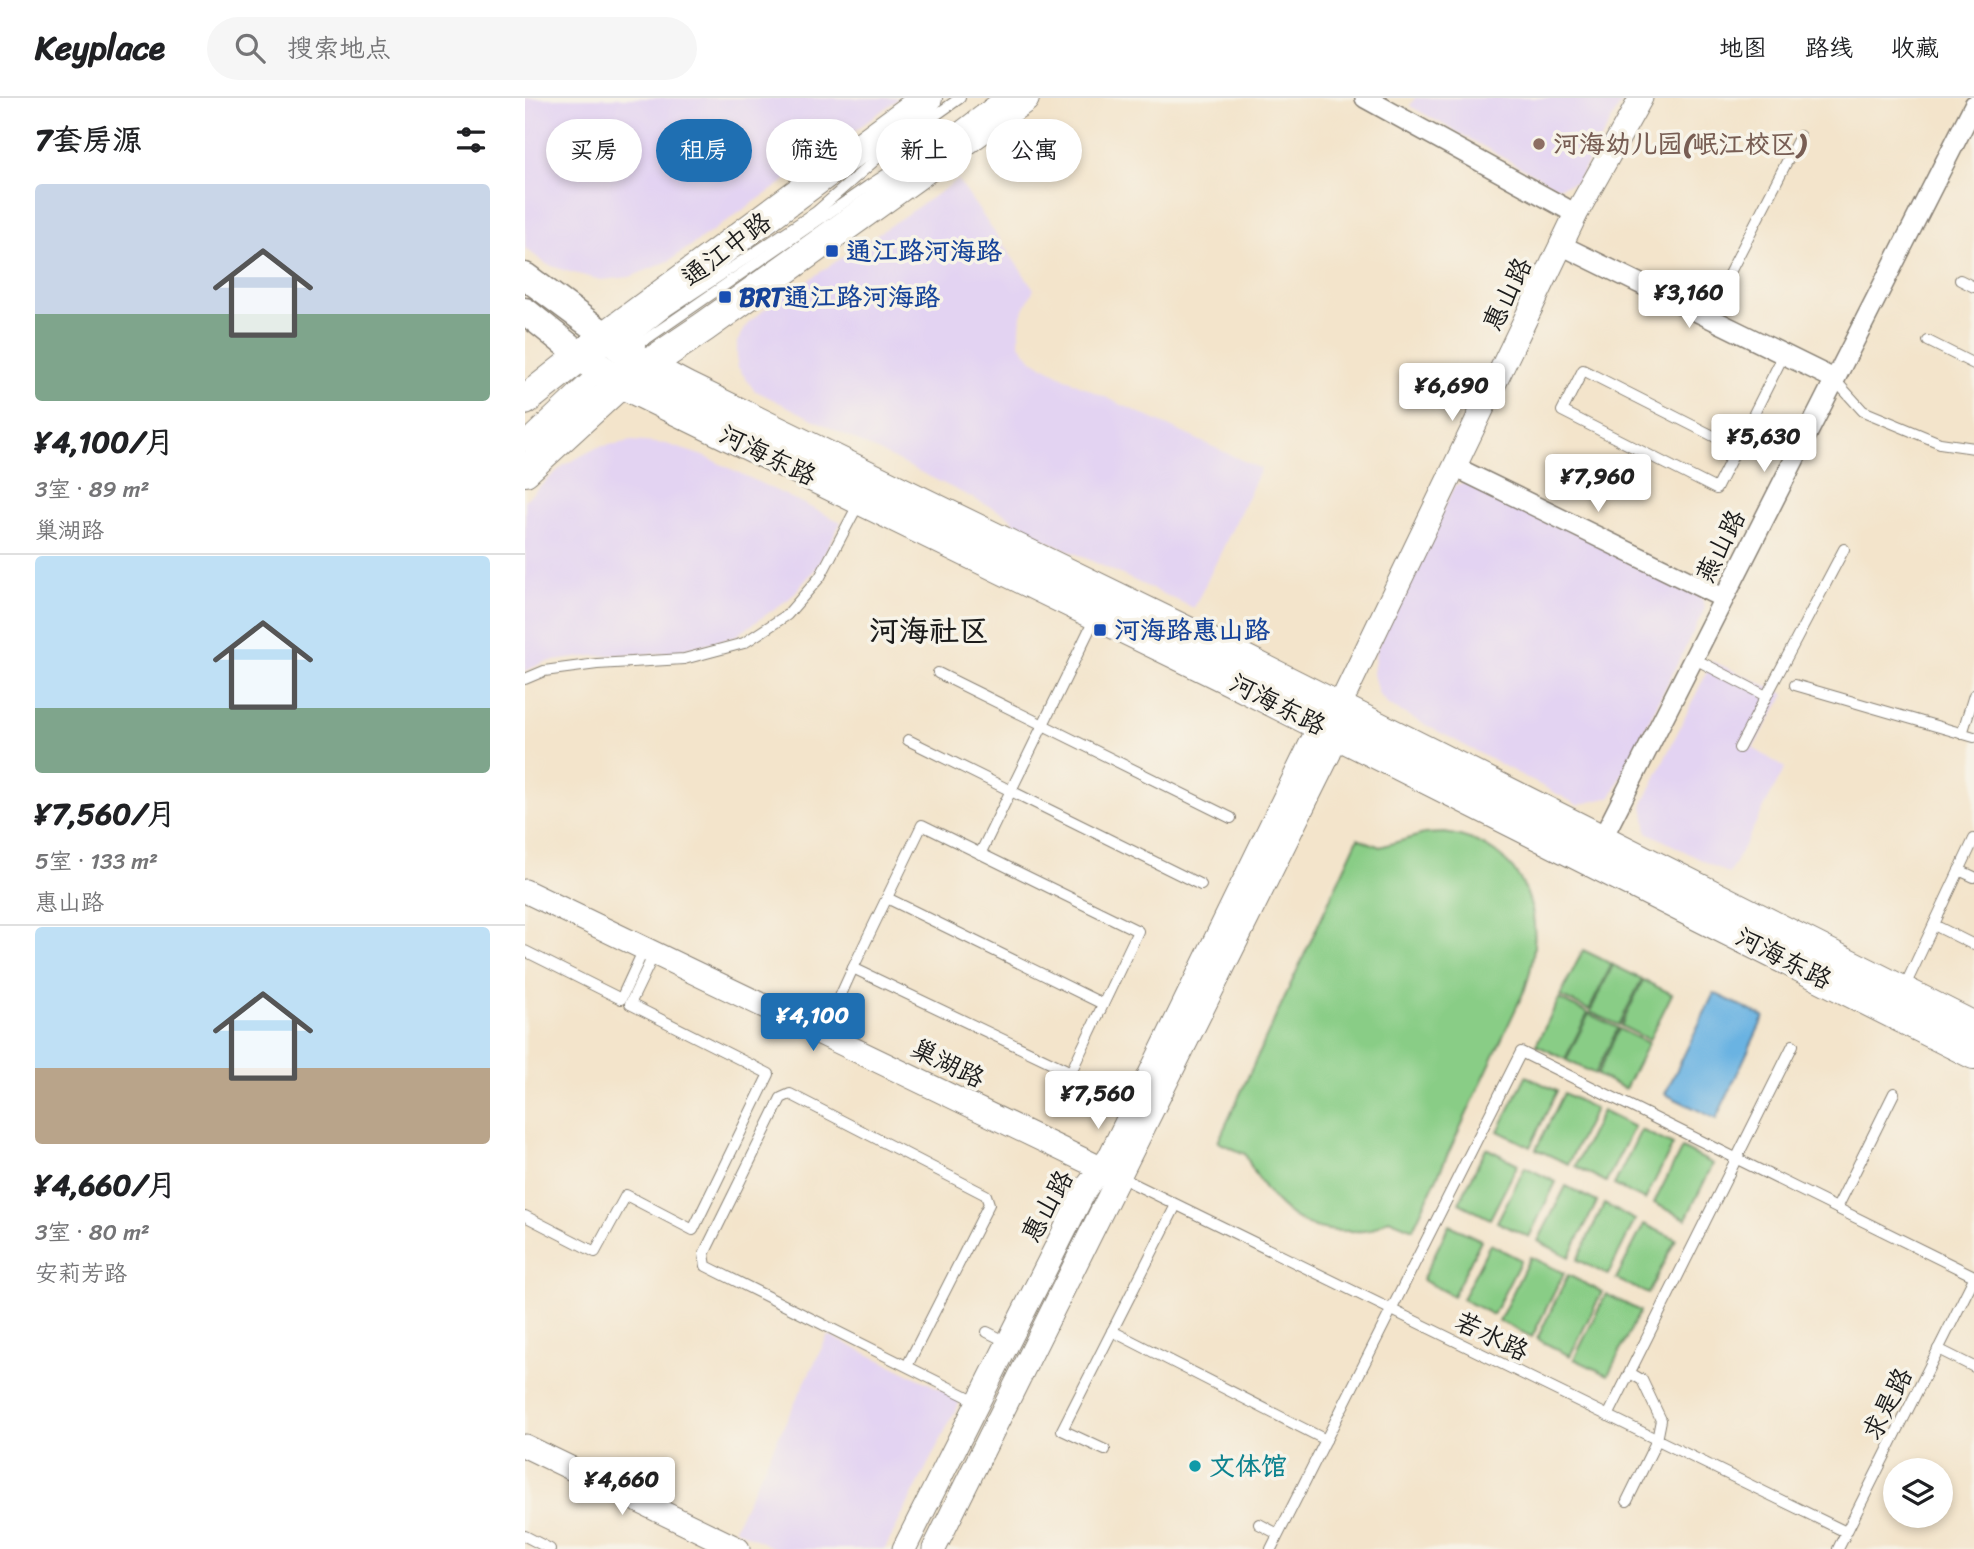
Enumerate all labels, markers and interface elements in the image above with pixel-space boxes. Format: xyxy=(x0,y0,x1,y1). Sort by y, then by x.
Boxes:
search box xyxy=(207,17,697,80)
text: Keyplace xyxy=(35,19,165,77)
text: 搜索地点 xyxy=(287,25,391,71)
text: 地图 xyxy=(1719,27,1767,69)
text: 路线 xyxy=(1805,27,1853,69)
text: 收藏 xyxy=(1891,27,1939,69)
icon: search xyxy=(231,29,269,67)
text: 7套房源 xyxy=(35,113,142,167)
chip: 买房 xyxy=(546,119,642,182)
chip: 租房 xyxy=(656,119,752,182)
chip: 筛选 xyxy=(766,119,862,182)
chip: 新上 xyxy=(876,119,972,182)
chip: 公寓 xyxy=(986,119,1082,182)
icon: filters xyxy=(452,121,490,159)
place label: 河海幼儿园(岷江校区) xyxy=(1553,121,1807,167)
marker: 河海幼儿园(岷江校区) xyxy=(1531,136,1547,152)
street label: 通江中路 xyxy=(671,199,781,299)
place label: 通江路河海路 xyxy=(846,228,1002,274)
icon: home xyxy=(200,230,326,356)
marker: 通江路河海路 xyxy=(824,243,840,259)
street label: 惠山路 xyxy=(1469,249,1545,339)
pin: ¥3,160 xyxy=(1632,271,1746,330)
text: ¥3,160 xyxy=(1654,272,1724,313)
place label: BRT通江路河海路 xyxy=(739,274,940,320)
marker: BRT通江路河海路 xyxy=(717,289,733,305)
pin: ¥6,690 xyxy=(1395,364,1509,423)
text: ¥6,690 xyxy=(1415,365,1489,406)
street label: 河海东路 xyxy=(711,412,825,498)
pin: ¥5,630 xyxy=(1707,414,1821,474)
text: ¥4,100/月 xyxy=(35,415,174,469)
text: ¥5,630 xyxy=(1727,416,1801,457)
pin: ¥7,960 xyxy=(1541,454,1655,514)
text: ¥7,960 xyxy=(1561,456,1635,497)
text: 3室 · 89 m² xyxy=(35,469,149,510)
street label: 燕山路 xyxy=(1682,501,1758,591)
text: 巢湖路 xyxy=(35,510,104,551)
icon: home xyxy=(200,602,326,728)
district label: 河海社区 xyxy=(869,604,989,658)
place label: 河海路惠山路 xyxy=(1114,607,1270,653)
marker: 河海路惠山路 xyxy=(1092,622,1108,638)
street label: 河海东路 xyxy=(1221,660,1335,748)
text: ¥7,560/月 xyxy=(35,787,176,841)
text: 5室 · 133 m² xyxy=(35,841,158,882)
text: 惠山路 xyxy=(35,882,104,923)
street label: 河海东路 xyxy=(1727,914,1841,1002)
icon: home xyxy=(200,973,326,1099)
pin: ¥4,100 xyxy=(756,993,870,1053)
text: ¥4,100 xyxy=(777,995,849,1036)
street label: 巢湖路 xyxy=(903,1025,993,1101)
pin: ¥7,560 xyxy=(1041,1072,1155,1131)
text: ¥7,560 xyxy=(1061,1073,1135,1114)
text: ¥4,660/月 xyxy=(35,1158,176,1212)
street label: 惠山路 xyxy=(1008,1161,1086,1251)
text: 3室 · 80 m² xyxy=(35,1212,150,1253)
text: 安莉芳路 xyxy=(35,1253,127,1294)
street label: 若水路 xyxy=(1447,1298,1537,1374)
street label: 求是路 xyxy=(1849,1359,1925,1449)
place label: 文体馆 xyxy=(1209,1443,1287,1489)
pin: ¥4,660 xyxy=(565,1458,679,1517)
marker: 文体馆 xyxy=(1187,1458,1203,1474)
map controls xyxy=(1883,1458,1953,1528)
button: layers xyxy=(1883,1458,1953,1528)
text: ¥4,660 xyxy=(585,1459,659,1500)

